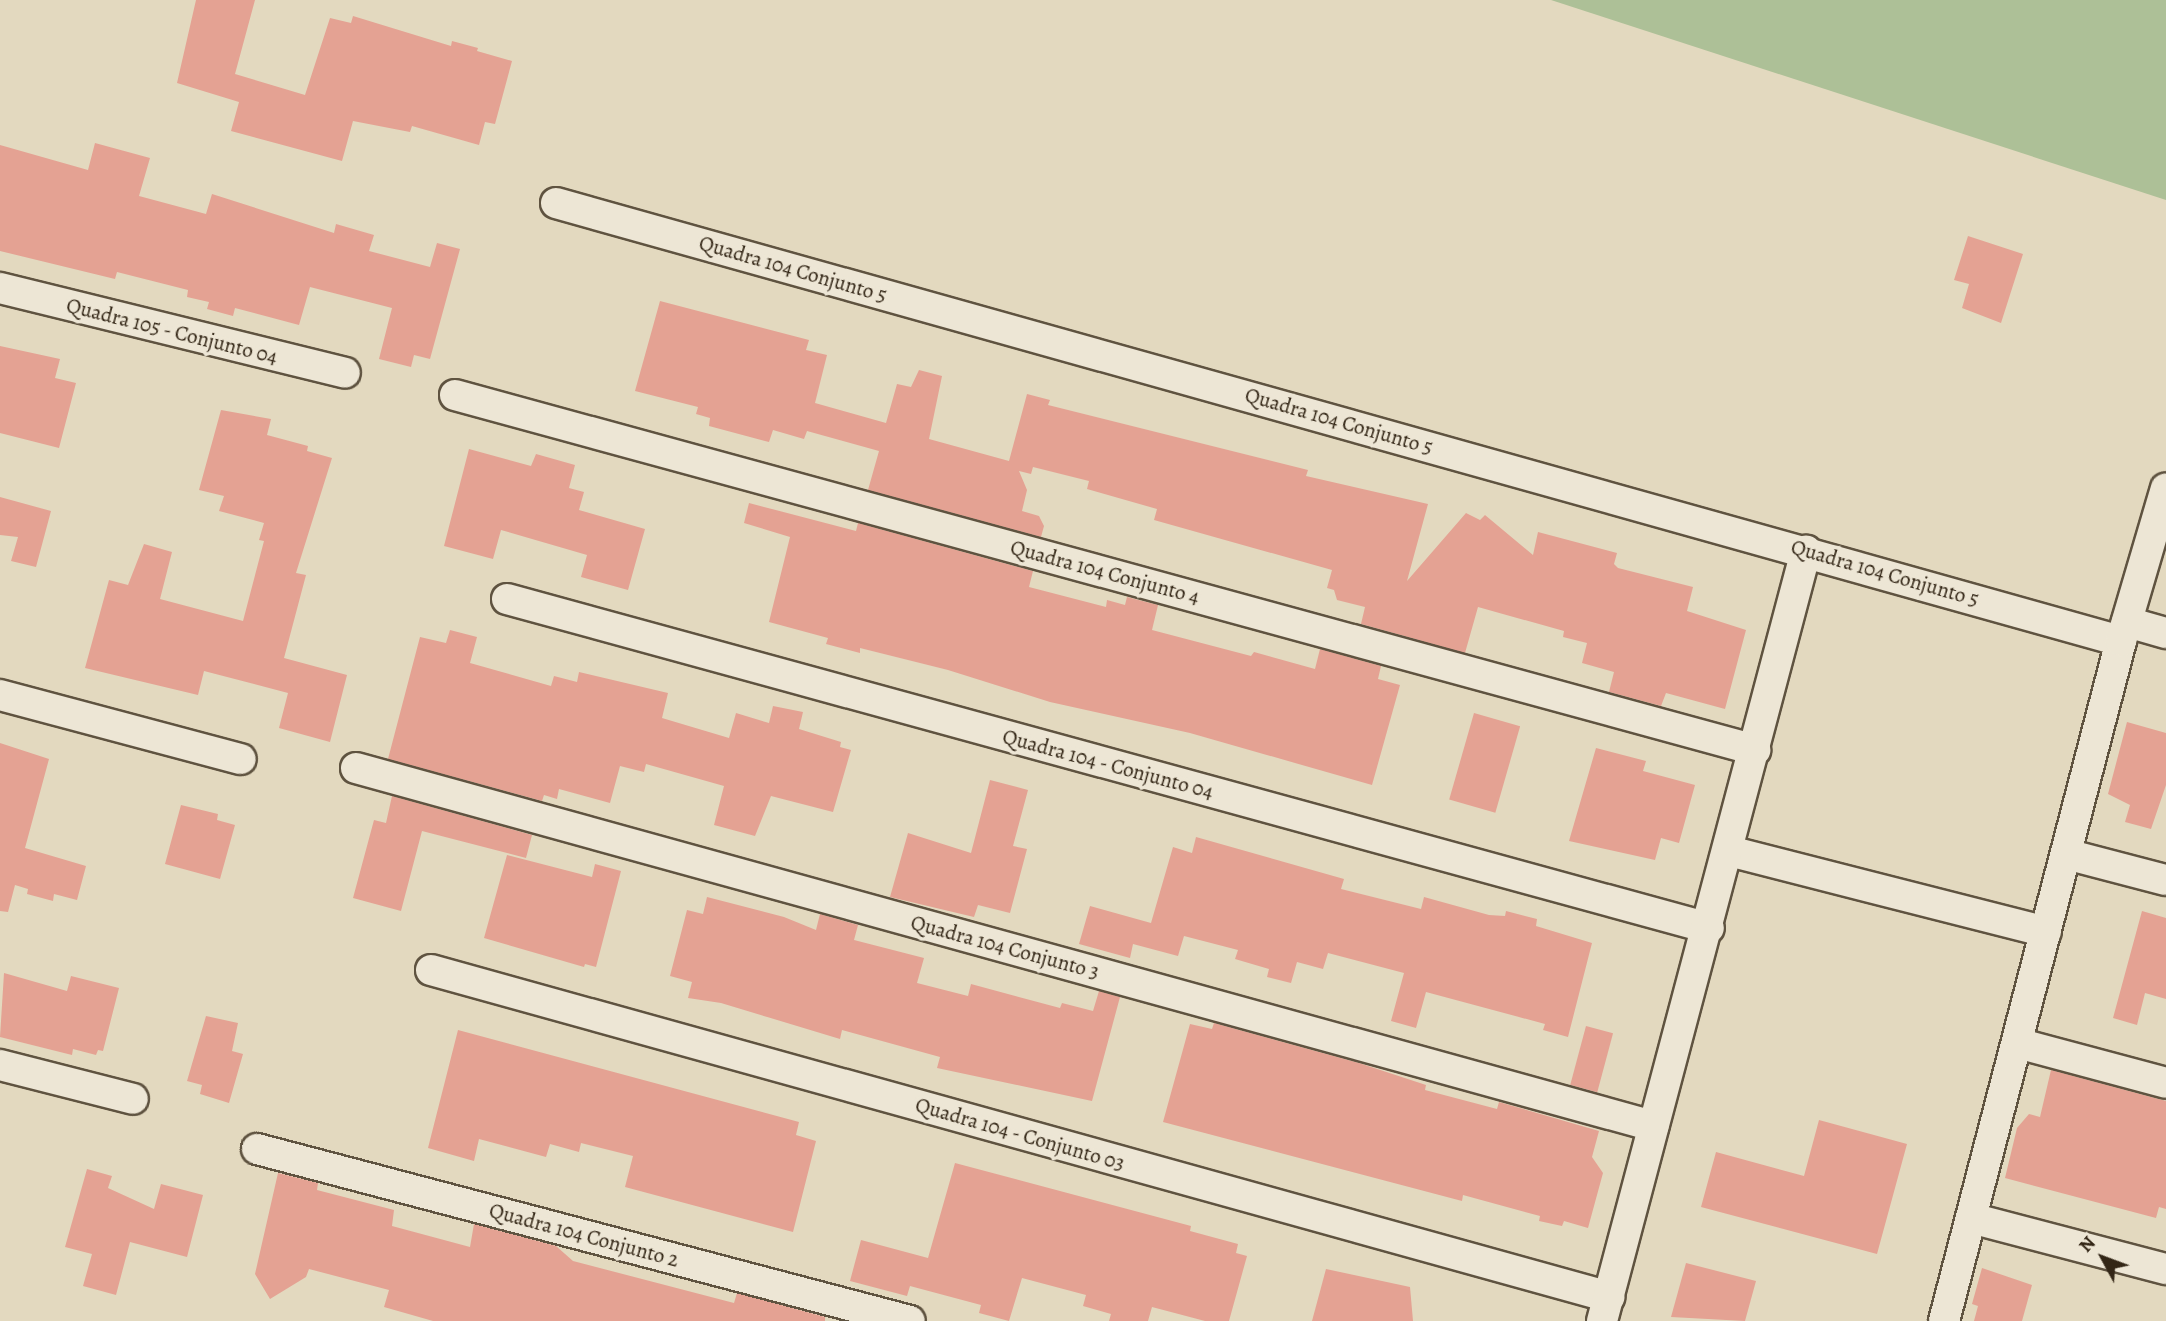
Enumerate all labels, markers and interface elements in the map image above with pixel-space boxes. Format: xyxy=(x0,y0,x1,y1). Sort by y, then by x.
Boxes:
street label: Quadra 104 Conjunto 5 xyxy=(696,230,890,308)
street label: Quadra 105 - Conjunto 04 xyxy=(63,292,281,370)
street label: Quadra 104 Conjunto 5 xyxy=(1242,382,1436,460)
street label: Quadra 104 Conjunto 5 xyxy=(1788,534,1982,612)
street label: Quadra 104 Conjunto 4 xyxy=(1008,535,1202,609)
street label: Quadra 104 - Conjunto 04 xyxy=(999,724,1217,804)
street label: Quadra 104 Conjunto 3 xyxy=(908,910,1102,984)
street label: Quadra 104 - Conjunto 03 xyxy=(912,1092,1128,1176)
street label: Quadra 104 Conjunto 2 xyxy=(486,1198,682,1272)
north arrow xyxy=(2068,1223,2138,1293)
text: N xyxy=(2073,1230,2102,1258)

